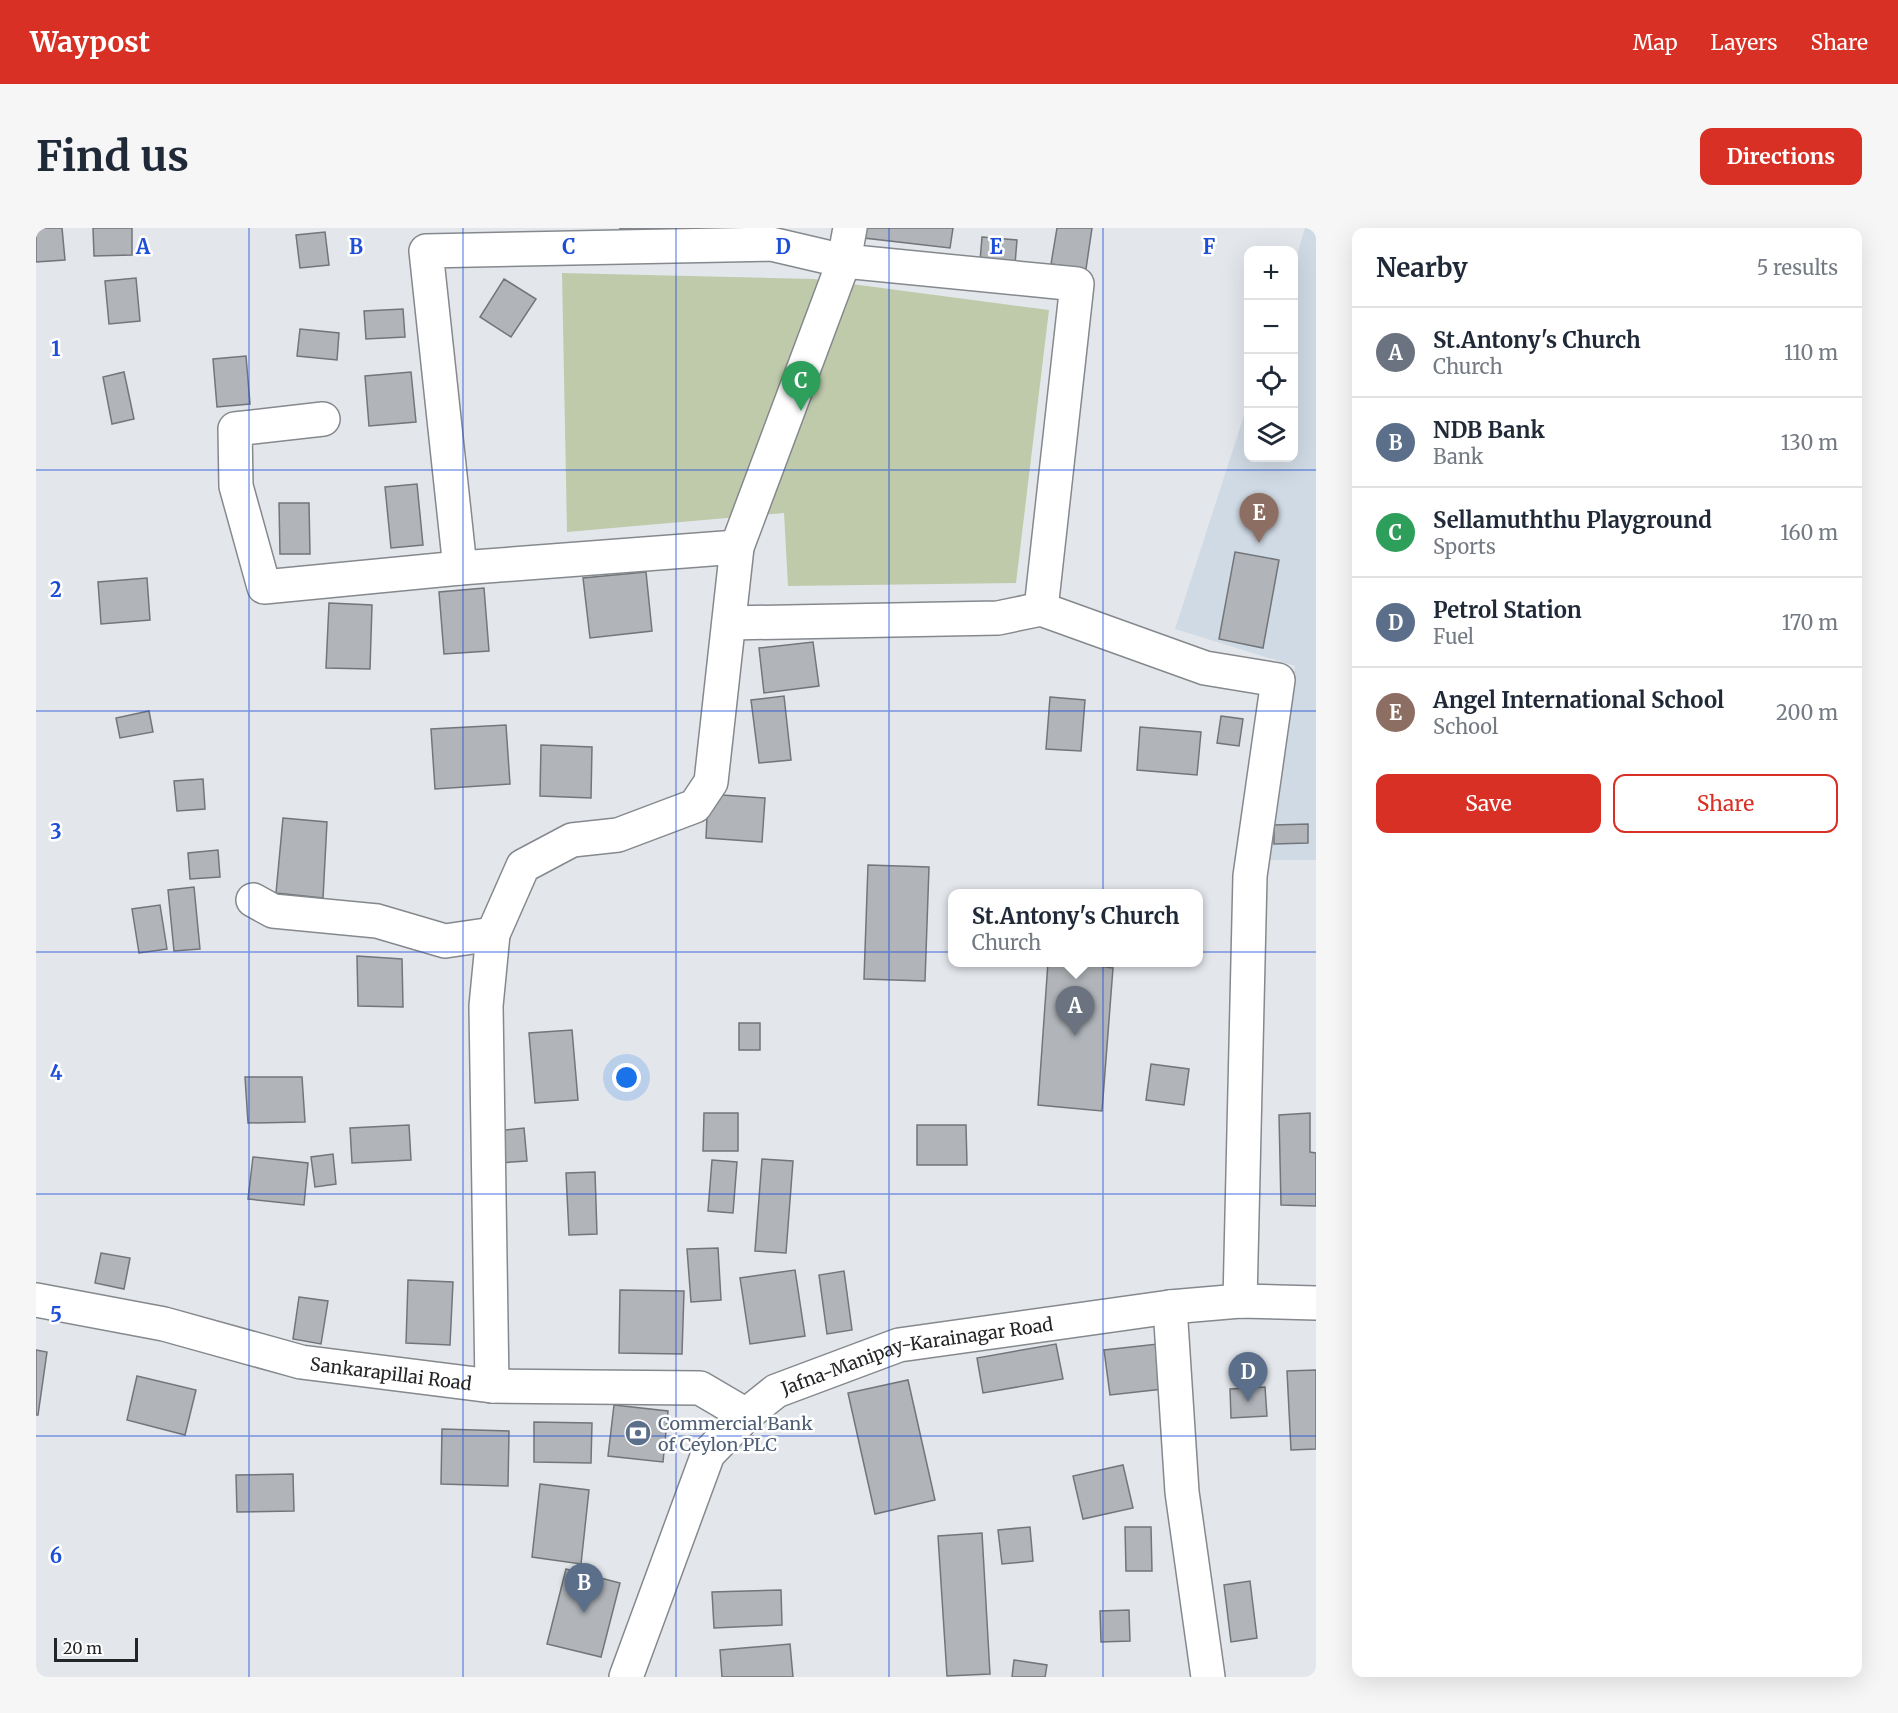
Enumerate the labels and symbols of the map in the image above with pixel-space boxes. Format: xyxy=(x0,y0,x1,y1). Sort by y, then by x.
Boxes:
text: A xyxy=(135,234,151,259)
text: B xyxy=(349,234,363,259)
text: C xyxy=(562,234,576,259)
text: D xyxy=(775,234,791,259)
text: E xyxy=(989,234,1003,259)
text: F xyxy=(1203,234,1216,259)
text: 1 xyxy=(51,336,61,361)
pin: C xyxy=(782,362,820,411)
pin: E xyxy=(1240,494,1278,543)
text: 2 xyxy=(50,577,62,602)
text: 3 xyxy=(50,819,62,844)
pin: A xyxy=(1056,986,1094,1036)
text: 4 xyxy=(50,1060,63,1085)
your location xyxy=(612,1063,641,1092)
text: 5 xyxy=(50,1302,62,1327)
street label: Jafna-Manipay-Karainagar Road xyxy=(777,1312,1055,1400)
street label: Sankarapillai Road xyxy=(309,1352,473,1395)
pin: D xyxy=(1228,1352,1268,1402)
place label: Commercial Bank of Ceylon PLC xyxy=(658,1412,813,1456)
bank icon: Commercial Bank of Ceylon PLC xyxy=(623,1418,653,1448)
text: 6 xyxy=(50,1543,62,1568)
pin: B xyxy=(564,1564,604,1613)
scale bar xyxy=(54,1635,138,1662)

